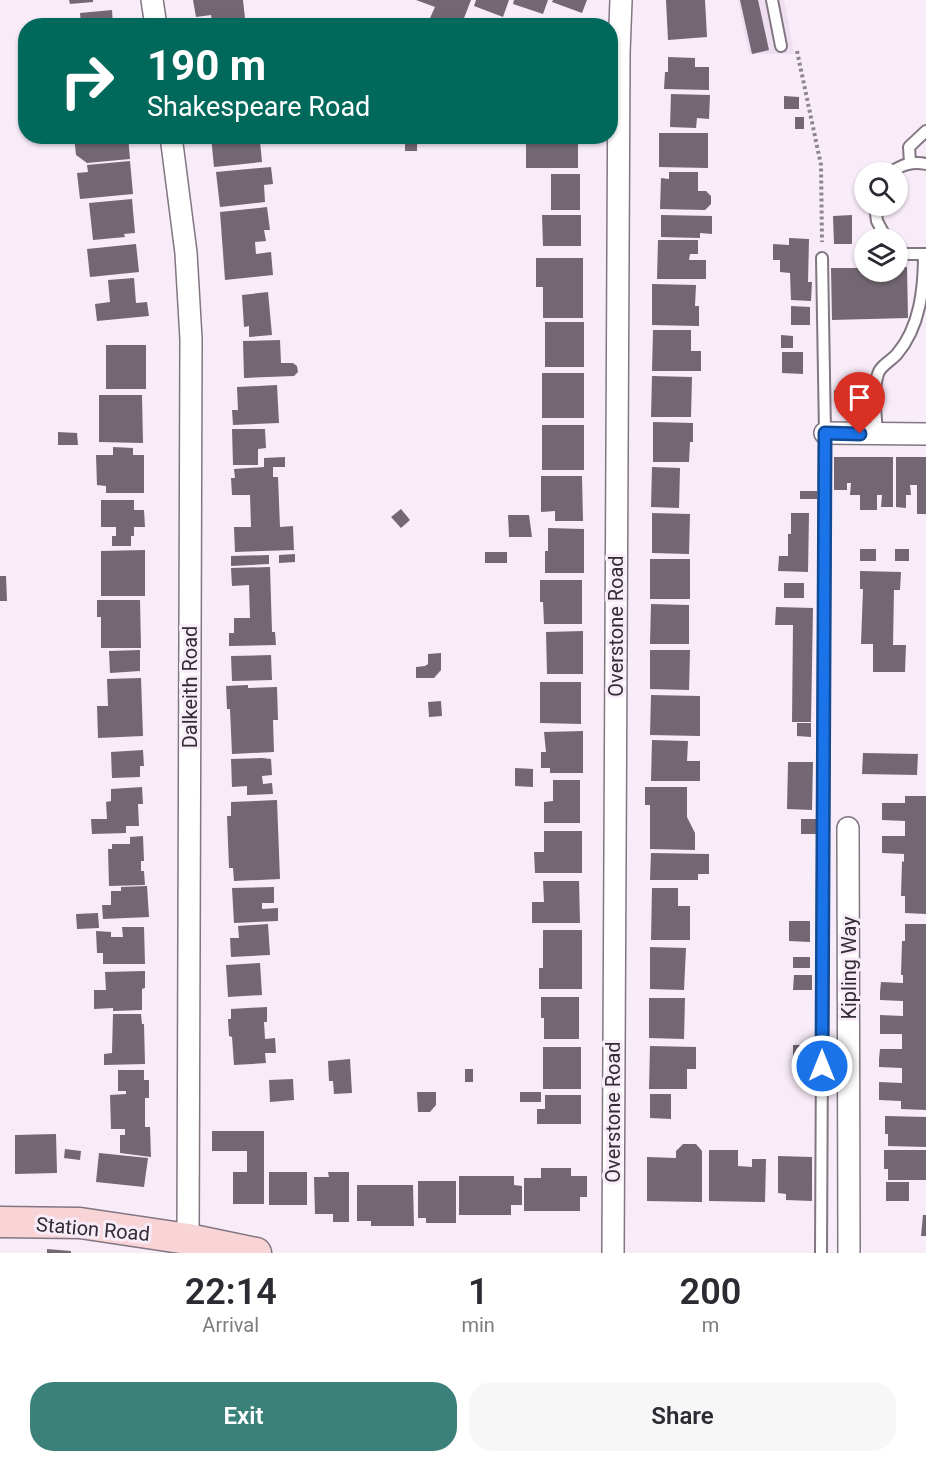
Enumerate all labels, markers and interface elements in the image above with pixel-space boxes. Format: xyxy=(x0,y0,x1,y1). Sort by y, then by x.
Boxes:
text: 190 m xyxy=(147,41,266,90)
icon: right xyxy=(48,42,126,120)
text: Shakespeare Road xyxy=(147,91,370,123)
map controls xyxy=(854,162,908,282)
button: search xyxy=(854,162,908,216)
button: layers xyxy=(854,228,908,282)
pin xyxy=(834,372,885,434)
icon: arrive xyxy=(843,381,876,414)
street label: Overstone Road xyxy=(604,555,628,697)
street label: Dalkeith Road xyxy=(178,626,202,748)
street label: Kipling Way xyxy=(837,916,861,1020)
position arrow xyxy=(790,1034,854,1098)
street label: Overstone Road xyxy=(601,1041,625,1183)
street label: Station Road xyxy=(35,1212,151,1246)
text: 22:14 xyxy=(185,1271,277,1313)
text: 1 xyxy=(468,1271,488,1313)
text: 200 xyxy=(680,1271,741,1313)
text: Arrival xyxy=(202,1313,259,1337)
text: min xyxy=(461,1313,495,1337)
text: m xyxy=(702,1313,719,1337)
button: Exit xyxy=(30,1382,457,1451)
button: Share xyxy=(469,1382,896,1451)

